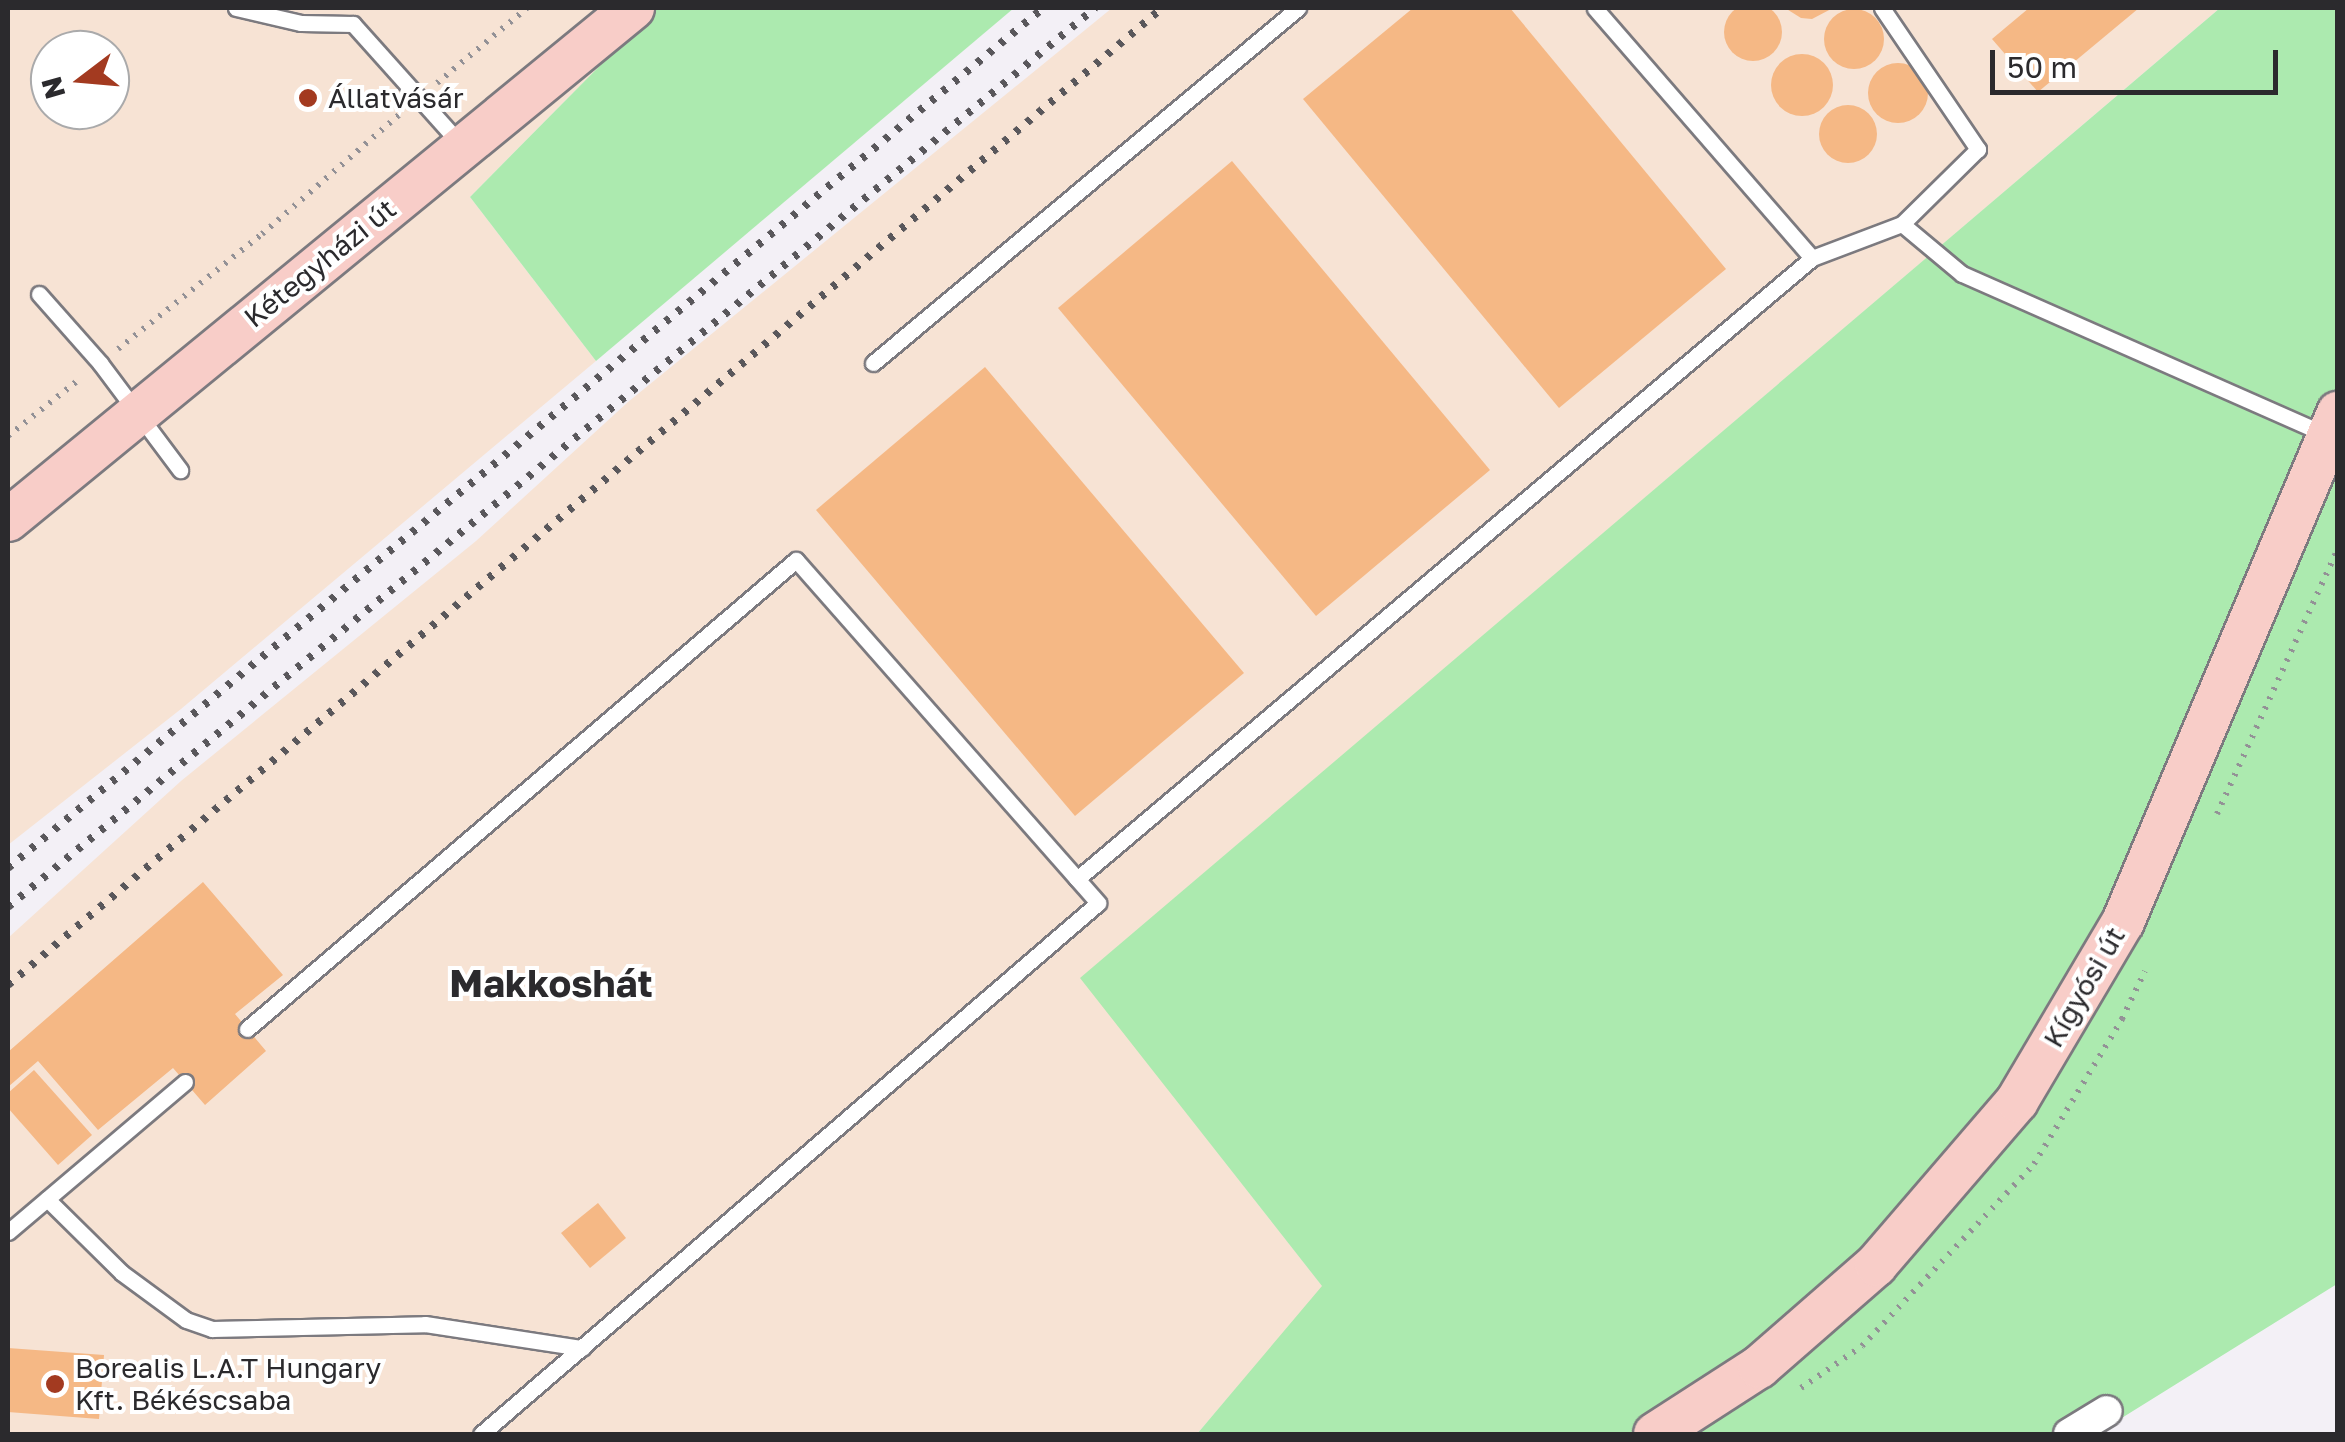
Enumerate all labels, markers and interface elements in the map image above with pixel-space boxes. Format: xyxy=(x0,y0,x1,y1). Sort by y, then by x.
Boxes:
north arrow xyxy=(30,30,130,130)
scale bar xyxy=(1995,30,2282,92)
text: 50 m xyxy=(2007,49,2077,85)
text: N xyxy=(34,73,71,103)
place label: Állatvásár xyxy=(328,81,464,115)
marker: Állatvásár xyxy=(297,87,319,109)
street label: Kétegyházi út xyxy=(237,192,403,334)
street label: Kígyósi út xyxy=(2036,921,2132,1053)
district label: Makkoshát xyxy=(449,960,653,1006)
place label: Borealis L.A.T Hungary Kft. Békéscsaba xyxy=(75,1351,381,1417)
marker: Borealis L.A.T Hungary Kft. Békéscsaba xyxy=(44,1373,66,1395)

